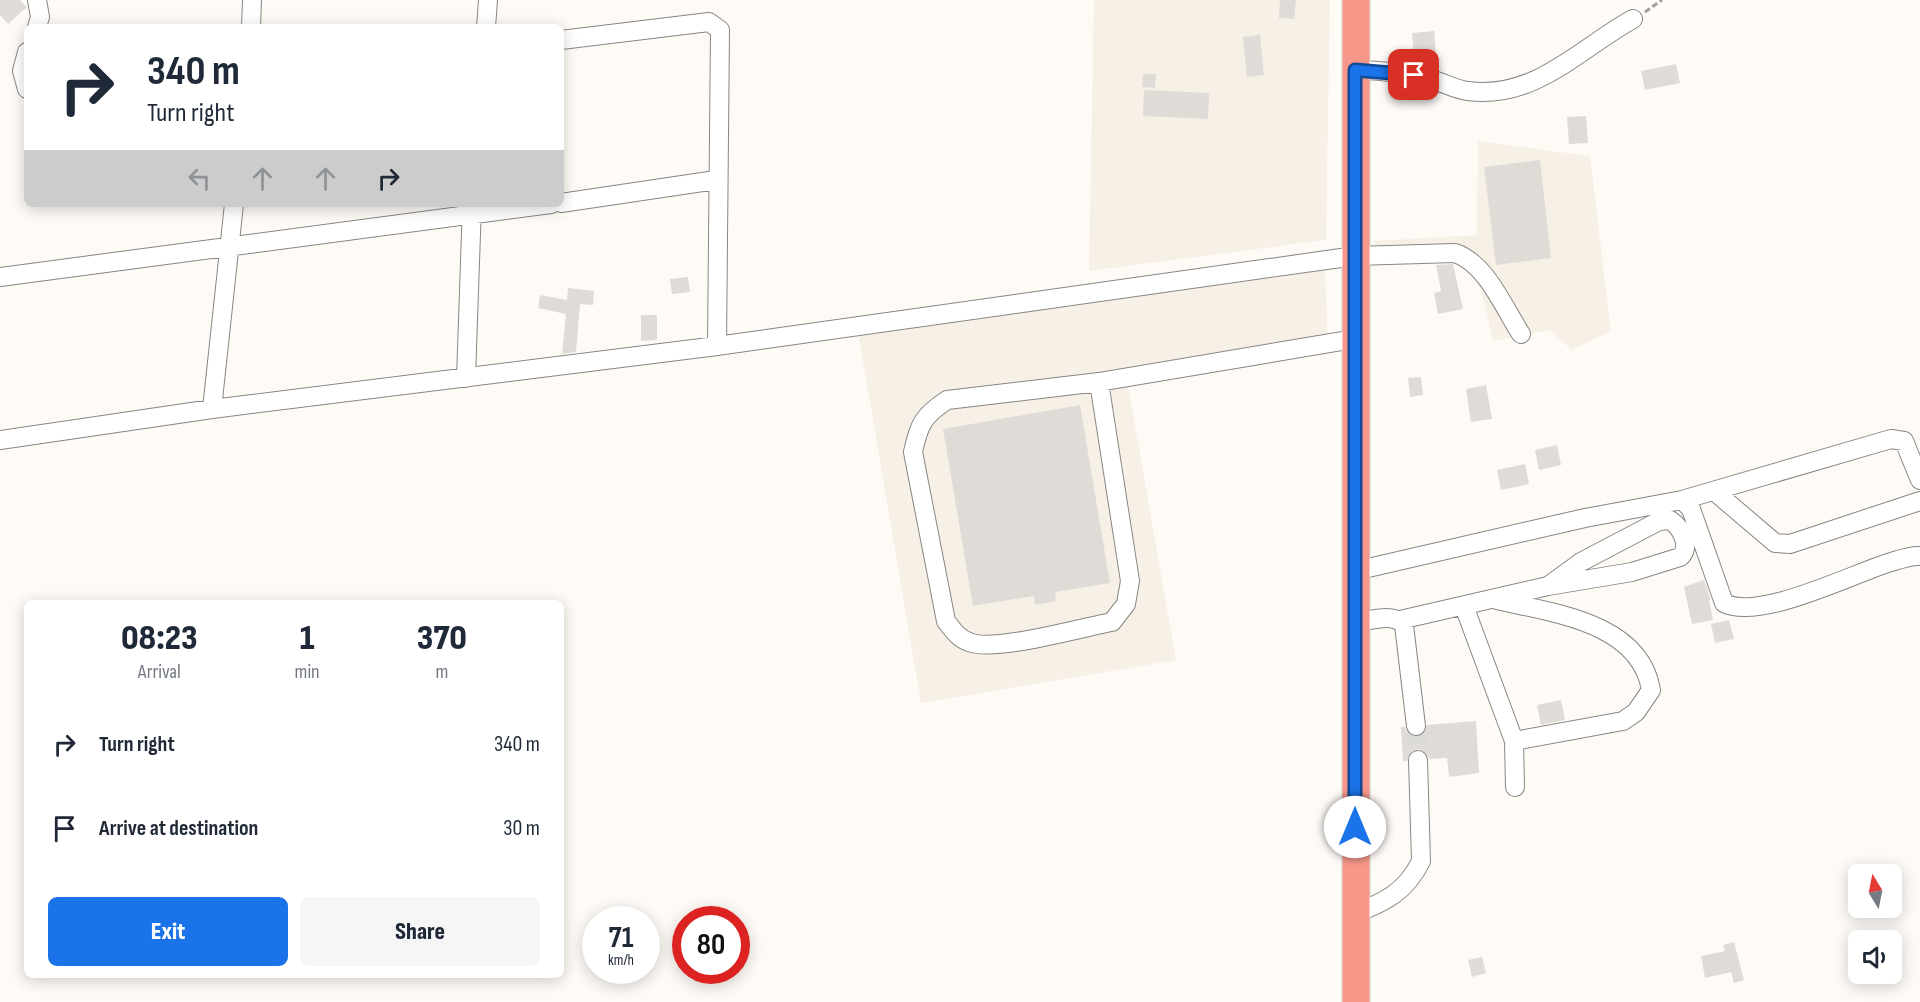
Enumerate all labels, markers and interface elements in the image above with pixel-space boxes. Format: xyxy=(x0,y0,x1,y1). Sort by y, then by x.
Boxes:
text: 340 m xyxy=(147,46,240,97)
icon: right xyxy=(48,48,126,126)
pin xyxy=(1388,49,1439,100)
icon: arrive xyxy=(1397,58,1430,91)
text: Turn right xyxy=(147,97,234,129)
icon: left xyxy=(183,162,216,195)
icon: ahead xyxy=(246,162,279,195)
icon: ahead xyxy=(309,162,342,195)
icon: right xyxy=(372,162,405,195)
text: 08:23 xyxy=(121,617,198,660)
text: 1 xyxy=(300,617,314,660)
text: 370 xyxy=(417,617,467,660)
text: Arrival xyxy=(138,660,181,684)
text: min xyxy=(295,660,320,684)
text: m xyxy=(435,660,448,684)
icon: right xyxy=(48,728,81,761)
text: Turn right xyxy=(99,731,175,758)
text: 340 m xyxy=(494,731,540,758)
position arrow xyxy=(1323,795,1387,859)
icon: arrive xyxy=(48,812,81,845)
text: Arrive at destination xyxy=(99,815,258,842)
text: 30 m xyxy=(503,815,540,842)
north arrow xyxy=(1848,864,1902,918)
map controls xyxy=(1848,864,1902,984)
button: Exit xyxy=(48,897,288,966)
button: Share xyxy=(300,897,540,966)
speed limit sign: 80 xyxy=(672,906,750,984)
text: 71 xyxy=(609,920,633,956)
button: sound xyxy=(1848,930,1902,984)
text: km/h xyxy=(608,951,634,970)

